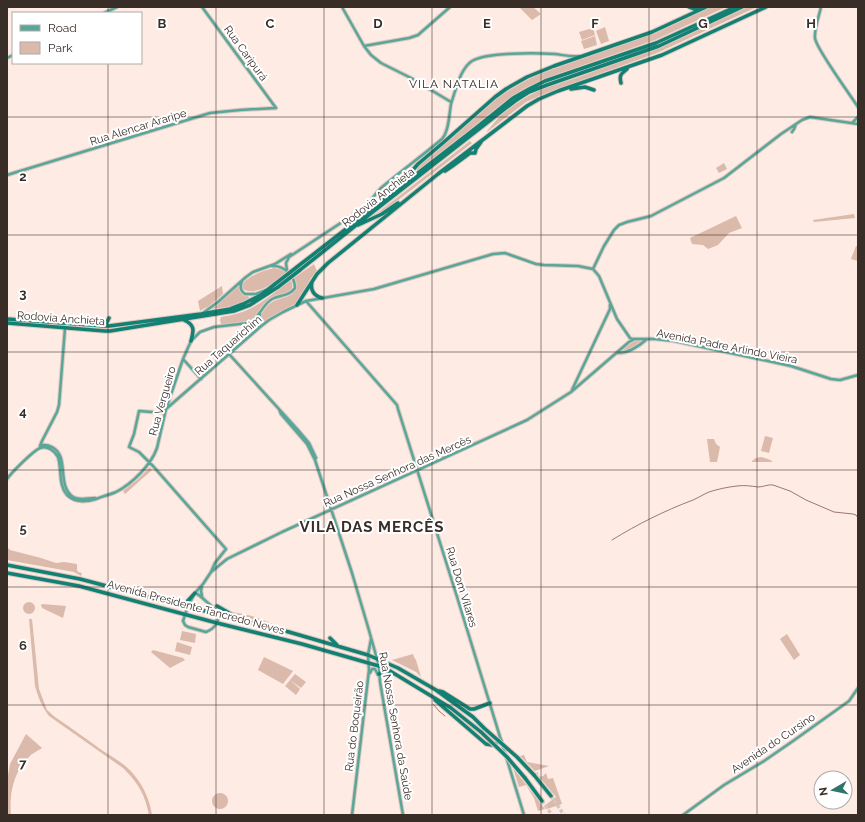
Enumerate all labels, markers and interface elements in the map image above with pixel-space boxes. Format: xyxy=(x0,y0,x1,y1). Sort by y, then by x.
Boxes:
legend xyxy=(12,12,142,64)
text: B xyxy=(158,16,167,31)
text: D xyxy=(373,16,383,31)
text: E xyxy=(483,16,491,31)
text: F xyxy=(591,16,599,31)
text: G xyxy=(698,16,708,31)
text: H xyxy=(806,16,816,31)
text: Road xyxy=(48,21,77,35)
street label: Rua Caripurá xyxy=(221,23,271,83)
text: Park xyxy=(48,41,73,55)
district label: VILA NATALIA xyxy=(409,77,499,91)
street label: Rua Alencar Araripe xyxy=(88,106,189,148)
street label: Rodovia Anchieta xyxy=(340,165,417,230)
text: 2 xyxy=(19,169,27,184)
text: 3 xyxy=(19,286,27,301)
street label: Rodovia Anchieta xyxy=(16,309,105,328)
street label: Rua Taquarichim xyxy=(192,313,264,378)
street label: Avenida Padre Arlindo Vieira xyxy=(655,326,799,367)
street label: Rua Vergueiro xyxy=(146,365,179,437)
text: 4 xyxy=(19,404,27,419)
street label: Rua Nossa Senhora das Mercês xyxy=(321,433,473,510)
district label: VILA DAS MERCÊS xyxy=(300,518,444,536)
text: 5 xyxy=(19,521,27,536)
street label: Rua Dom Vilares xyxy=(443,545,480,629)
street label: Avenida Presidente Tancredo Neves xyxy=(106,578,286,637)
text: 6 xyxy=(19,638,27,653)
street label: Rua Nossa Senhora da Saúde xyxy=(376,651,415,802)
street label: Rua do Boqueirão xyxy=(342,680,367,772)
street label: Avenida do Cursino xyxy=(729,710,818,776)
text: 7 xyxy=(19,756,27,771)
north arrow xyxy=(813,770,853,810)
text: N xyxy=(817,786,831,797)

